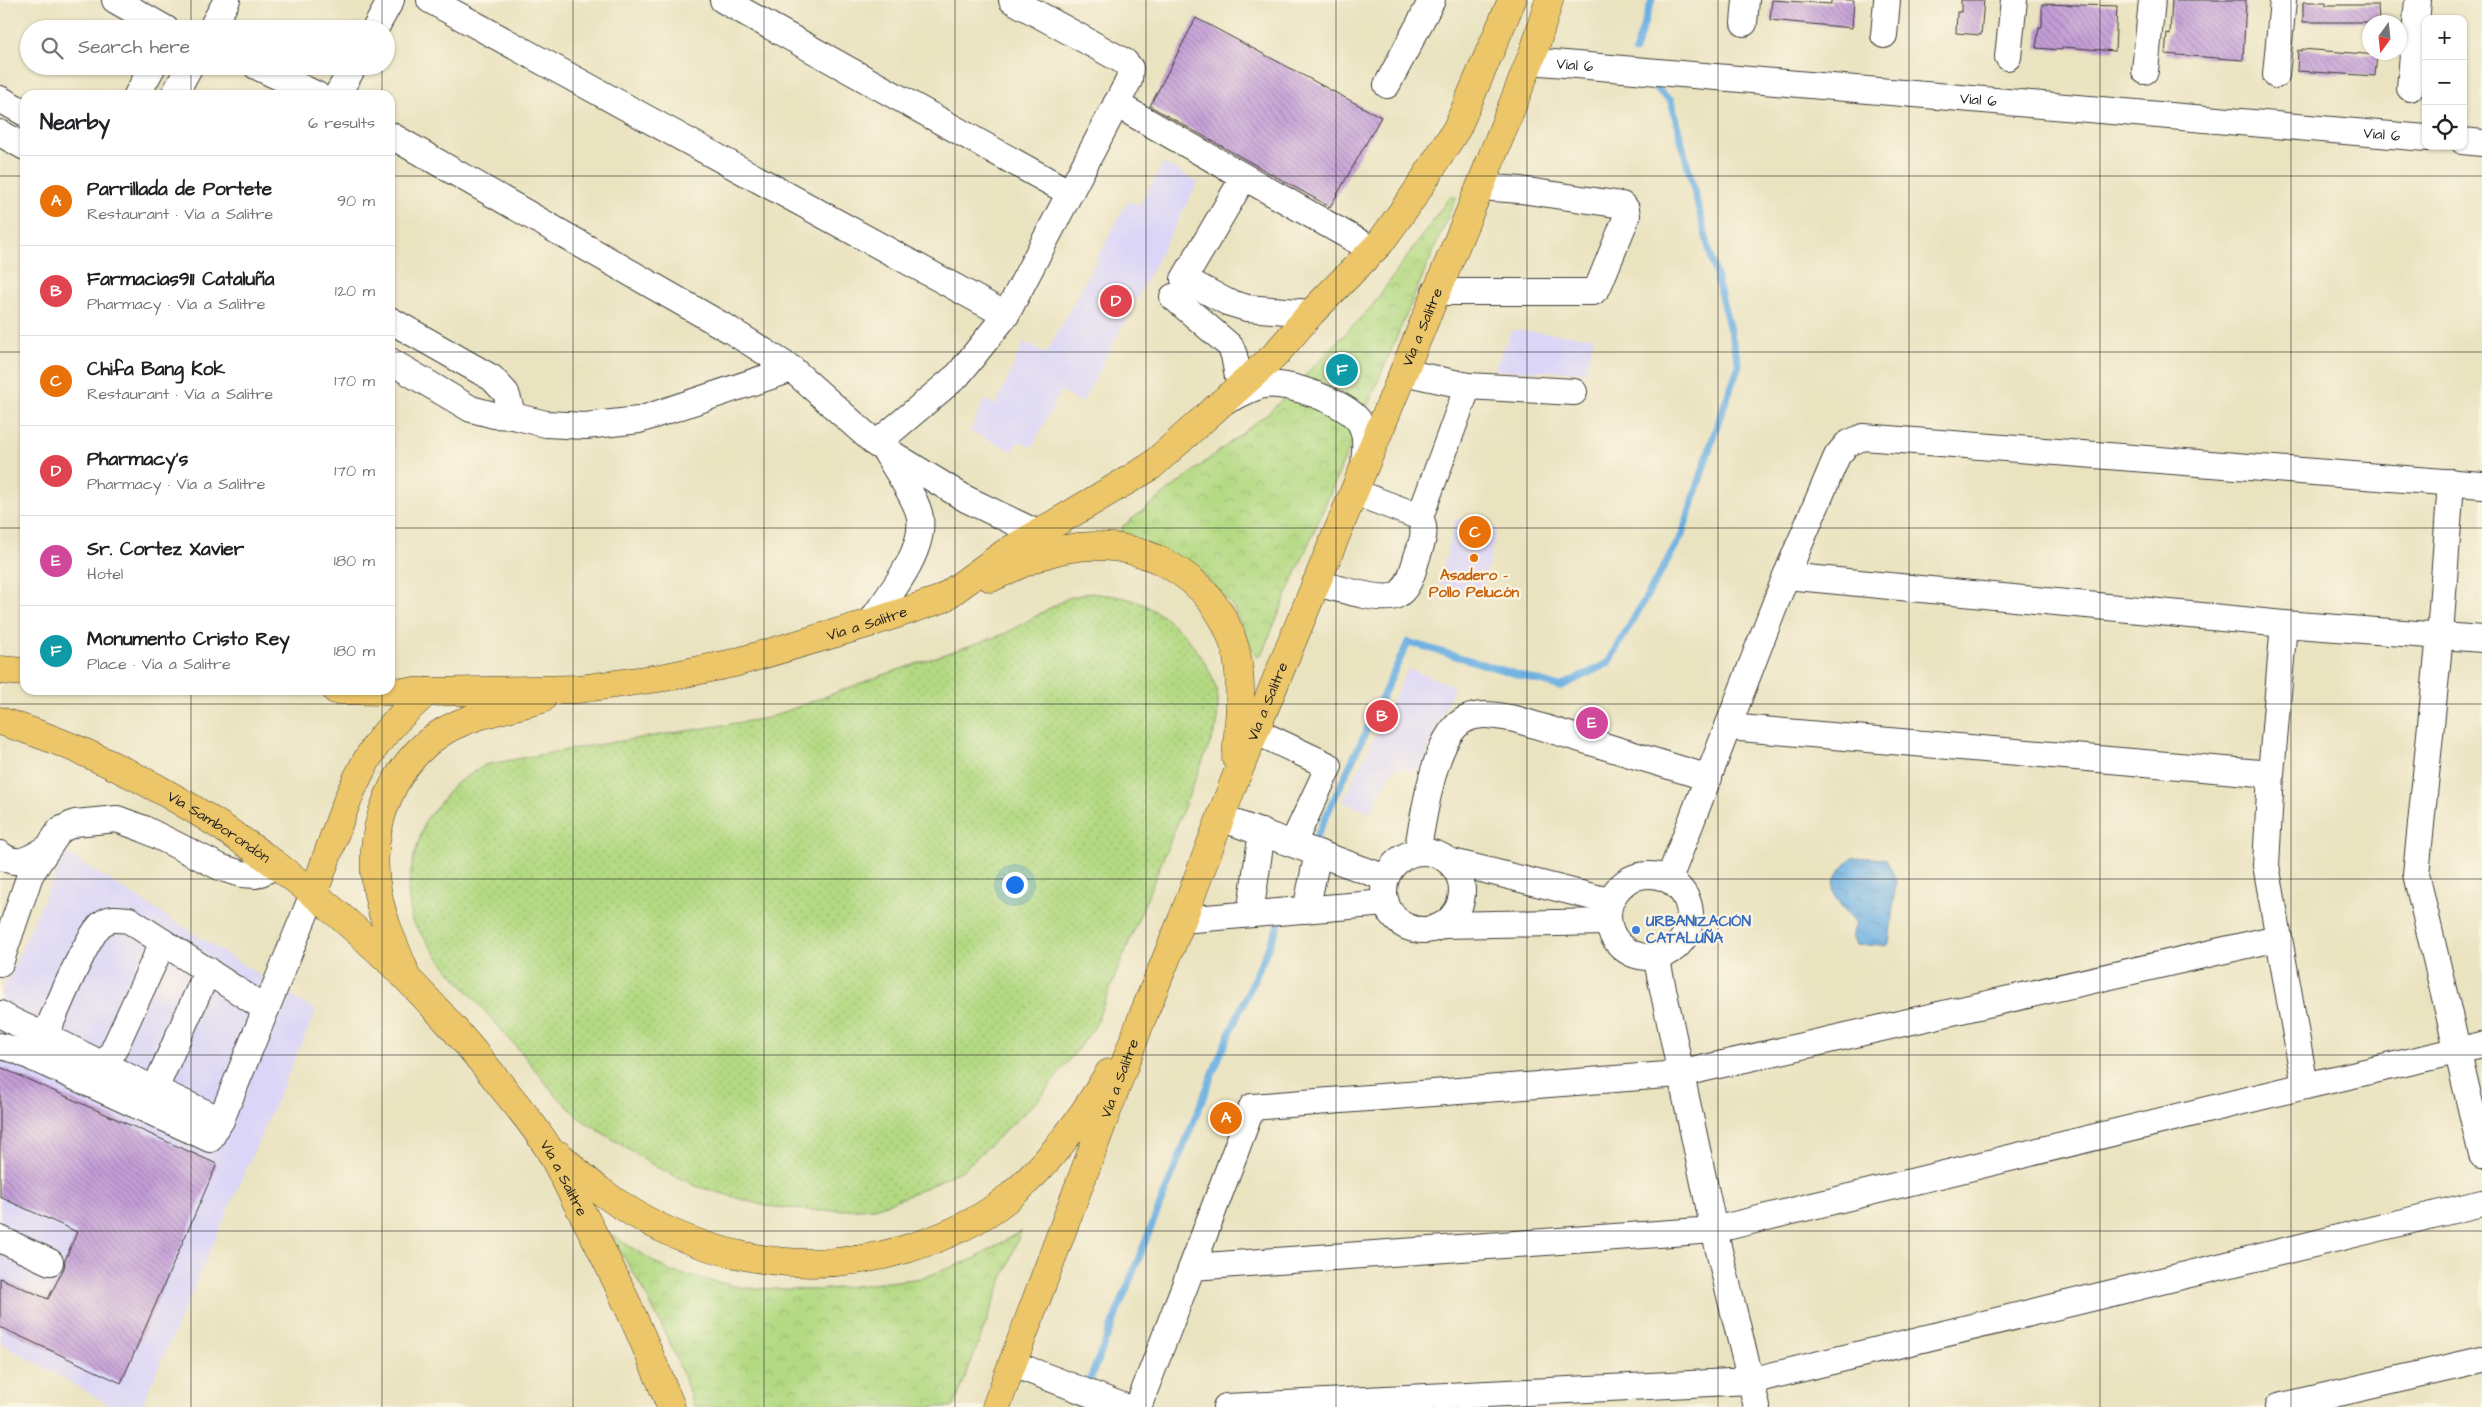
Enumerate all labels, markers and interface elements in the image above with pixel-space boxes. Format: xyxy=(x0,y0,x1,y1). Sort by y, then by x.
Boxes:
north arrow xyxy=(2362,15,2407,60)
map controls xyxy=(2422,15,2467,150)
button: + xyxy=(2422,15,2467,60)
search box xyxy=(20,20,395,75)
icon: search xyxy=(38,34,66,62)
text: Search here xyxy=(78,34,190,61)
street label: Vial 6 xyxy=(1555,53,1595,77)
button: − xyxy=(2422,60,2467,105)
street label: Vial 6 xyxy=(1959,87,1998,112)
button: locate xyxy=(2422,105,2467,150)
text: Nearby xyxy=(40,108,110,137)
text: 6 results xyxy=(308,112,375,134)
street label: Vial 6 xyxy=(2362,122,2402,146)
text: Parrillada de Portete xyxy=(87,176,272,203)
text: A xyxy=(51,190,61,212)
text: 90 m xyxy=(337,190,375,212)
text: Restaurant · Vía a Salitre xyxy=(87,203,273,225)
text: Farmacias911 Cataluña xyxy=(87,266,274,293)
text: B xyxy=(50,280,62,302)
text: 120 m xyxy=(335,280,375,302)
pin: D xyxy=(1100,282,1132,320)
street label: Vía a Salitre xyxy=(1396,285,1448,370)
text: Pharmacy · Vía a Salitre xyxy=(87,293,266,315)
pin: F xyxy=(1326,351,1358,389)
text: Chifa Bang Kok xyxy=(87,356,225,383)
text: C xyxy=(50,370,62,392)
text: 170 m xyxy=(334,370,375,392)
text: Restaurant · Vía a Salitre xyxy=(87,383,273,405)
text: Pharmacy's xyxy=(87,446,188,473)
text: D xyxy=(51,460,61,482)
text: 170 m xyxy=(334,460,375,482)
text: Pharmacy · Vía a Salitre xyxy=(87,473,266,495)
pin: C xyxy=(1459,513,1491,551)
text: Sr. Cortez Xavier xyxy=(87,536,244,563)
text: E xyxy=(51,550,61,572)
text: 180 m xyxy=(334,550,375,572)
marker: Asadero - Pollo Pelucón xyxy=(1468,552,1480,564)
text: Hotel xyxy=(87,563,123,585)
place label: Asadero - Pollo Pelucón xyxy=(1429,565,1520,603)
street label: Vía a Salitre xyxy=(824,601,910,646)
text: Monumento Cristo Rey xyxy=(87,626,290,653)
text: F xyxy=(50,640,62,662)
text: 180 m xyxy=(334,640,375,662)
text: Place · Vía a Salitre xyxy=(87,653,231,675)
street label: Vía a Salitre xyxy=(1242,659,1293,744)
pin: B xyxy=(1366,697,1398,735)
pin: E xyxy=(1576,704,1608,742)
street label: Vía Samborondón xyxy=(164,786,275,868)
your location xyxy=(1002,872,1028,898)
place label: URBANIZACIÓN CATALUÑA xyxy=(1646,911,1751,949)
marker: URBANIZACIÓN CATALUÑA xyxy=(1630,924,1642,936)
street label: Vía a Salitre xyxy=(1095,1036,1144,1121)
pin: A xyxy=(1210,1099,1242,1137)
street label: Vía a Salitre xyxy=(535,1136,593,1220)

